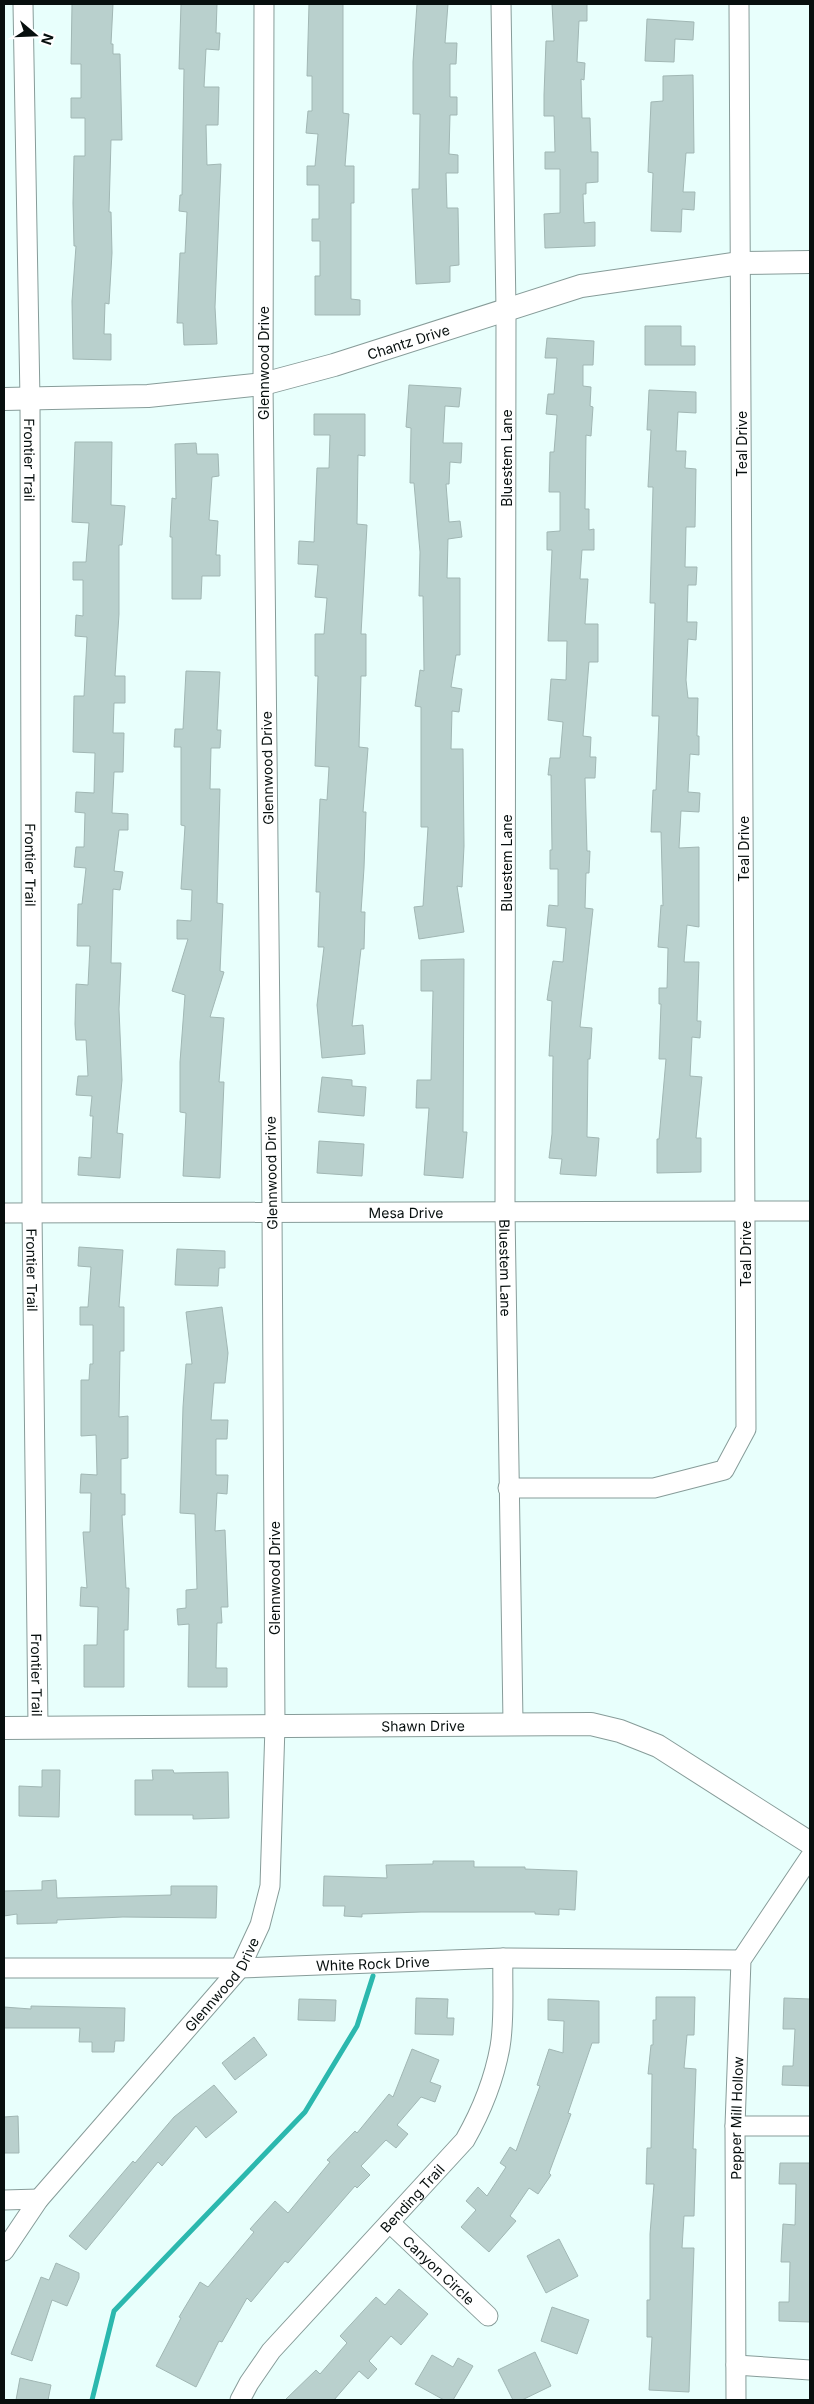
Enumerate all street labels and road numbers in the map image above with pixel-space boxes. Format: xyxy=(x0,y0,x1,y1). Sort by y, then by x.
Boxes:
street label: Glennwood Drive xyxy=(255,306,272,420)
street label: Chantz Drive xyxy=(365,320,452,362)
street label: Bluestem Lane xyxy=(498,409,515,507)
street label: Teal Drive xyxy=(733,411,750,477)
street label: Frontier Trail xyxy=(22,418,39,502)
street label: Glennwood Drive xyxy=(258,711,276,825)
street label: Bluestem Lane xyxy=(498,814,515,912)
street label: Teal Drive xyxy=(735,816,752,882)
street label: Frontier Trail xyxy=(23,823,40,907)
street label: Glennwood Drive xyxy=(262,1116,280,1230)
street label: Mesa Drive xyxy=(369,1203,443,1221)
street label: Bluestem Lane xyxy=(497,1219,515,1317)
street label: Teal Drive xyxy=(737,1221,754,1287)
street label: Frontier Trail xyxy=(24,1228,42,1312)
street label: Glennwood Drive xyxy=(266,1521,283,1635)
street label: Frontier Trail xyxy=(28,1633,46,1717)
street label: Shawn Drive xyxy=(381,1716,465,1734)
street label: Glennwood Drive xyxy=(181,1934,262,2035)
street label: White Rock Drive xyxy=(316,1952,430,1974)
street label: Pepper Mill Hollow xyxy=(726,2056,746,2180)
street label: Bending Trail xyxy=(376,2160,447,2236)
street label: Canyon Circle xyxy=(400,2232,479,2308)

